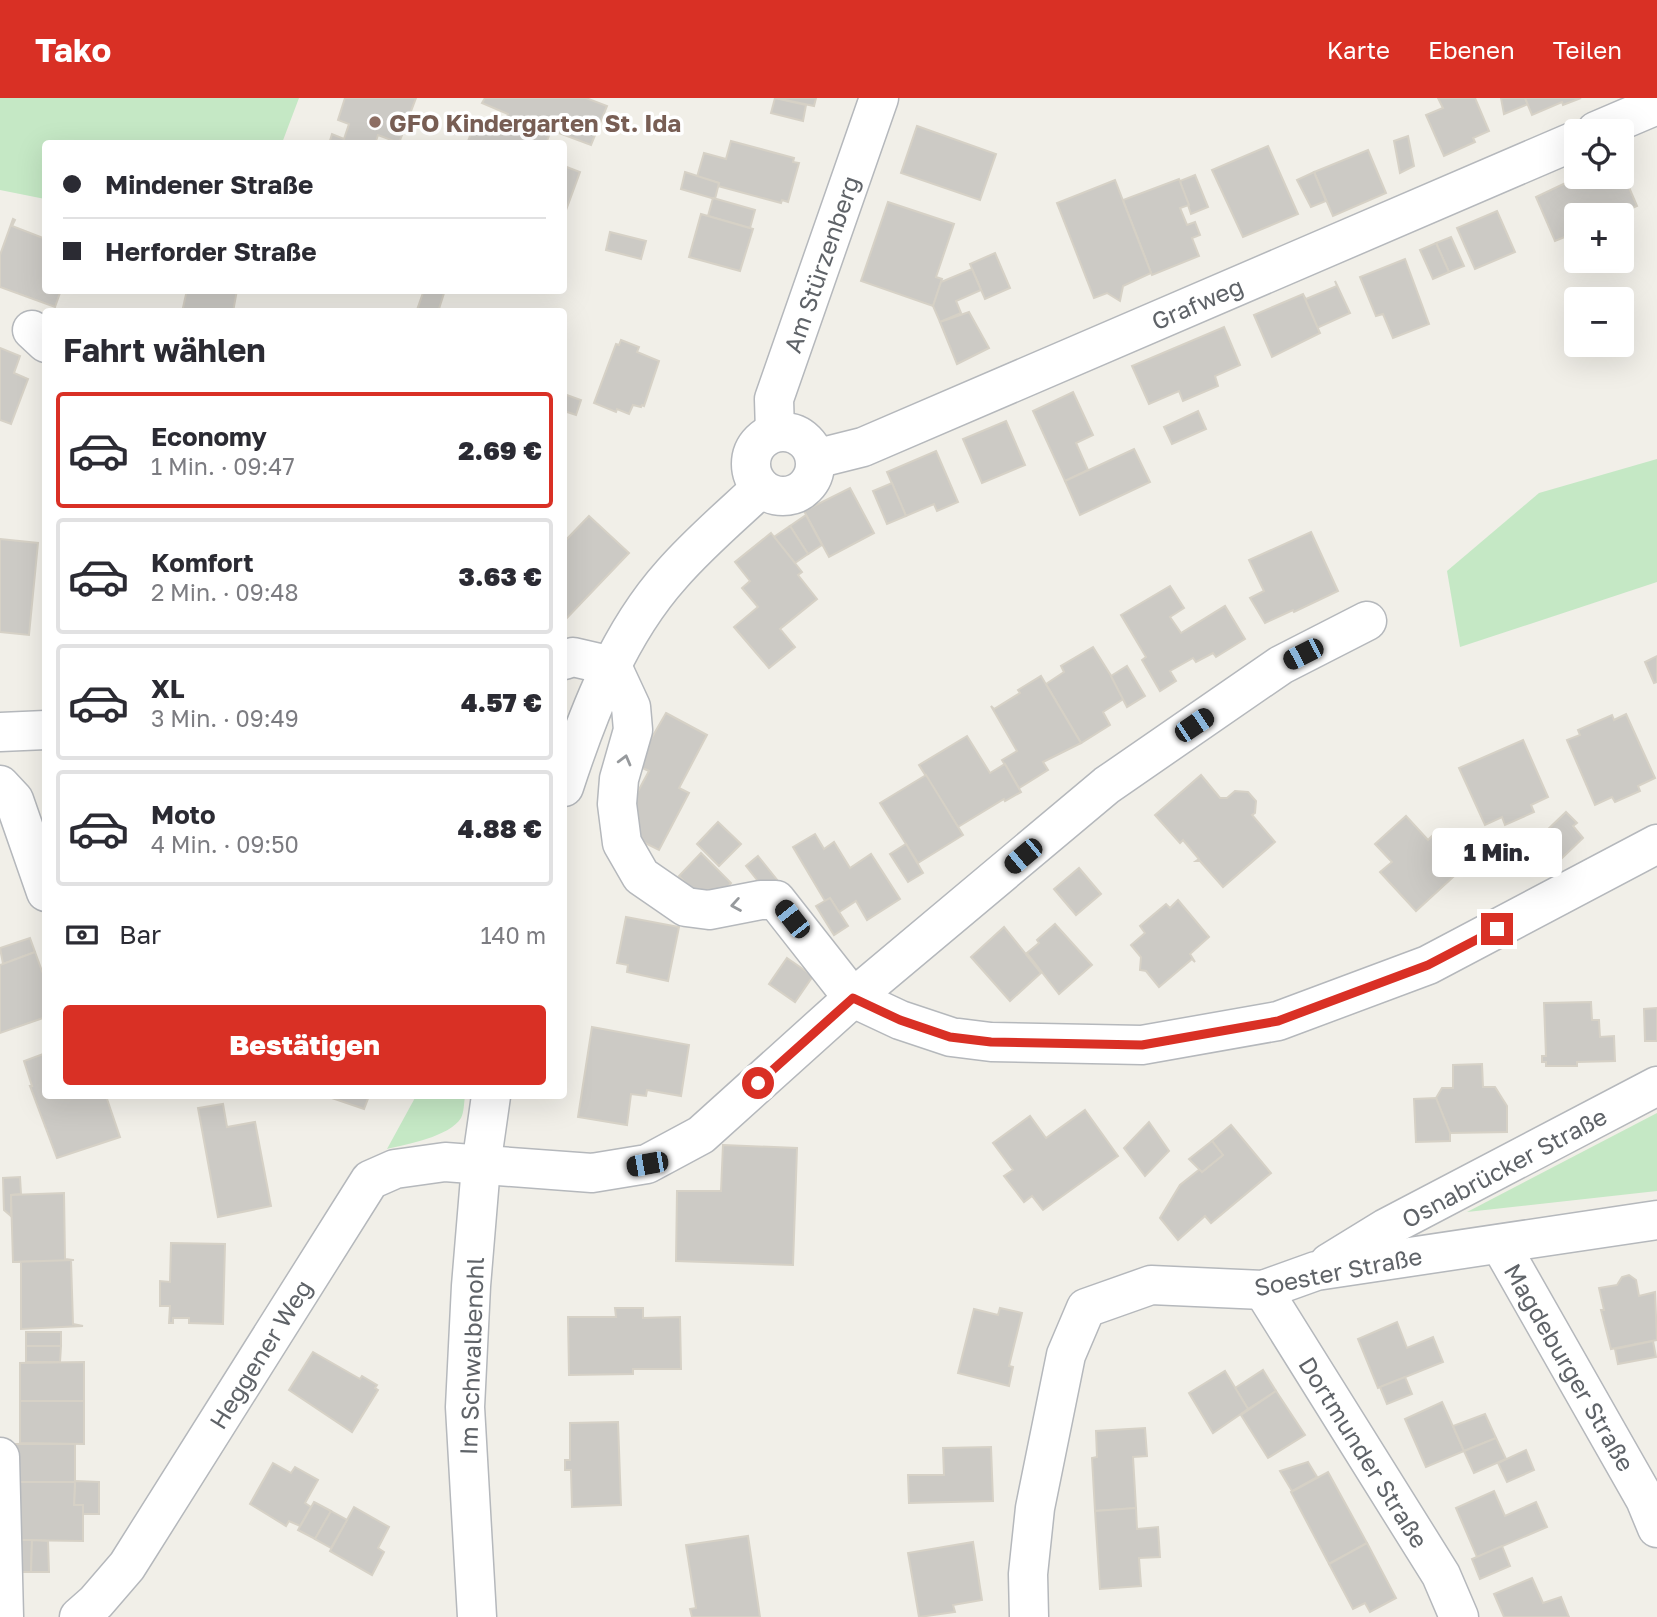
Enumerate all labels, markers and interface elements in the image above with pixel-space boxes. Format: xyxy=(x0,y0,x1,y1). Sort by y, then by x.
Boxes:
text: Tako xyxy=(35,30,111,69)
text: Karte xyxy=(1327,35,1390,64)
text: Ebenen xyxy=(1428,35,1515,64)
text: Teilen xyxy=(1553,35,1622,64)
place label: GFO Kindergarten St. Ida xyxy=(389,108,681,137)
marker: GFO Kindergarten St. Ida xyxy=(367,114,383,130)
map controls xyxy=(1564,119,1634,357)
button: locate xyxy=(1564,119,1634,189)
text: Mindener Straße xyxy=(105,169,313,200)
street label: Am Stürzenberg xyxy=(777,172,865,356)
button: + xyxy=(1564,203,1634,273)
text: Herforder Straße xyxy=(105,236,317,267)
street label: Grafweg xyxy=(1147,271,1247,335)
button: − xyxy=(1564,287,1634,357)
text: Fahrt wählen xyxy=(63,331,266,369)
icon: car xyxy=(67,419,130,482)
text: Economy xyxy=(151,421,267,452)
text: 2.69 € xyxy=(458,435,542,466)
text: 1 Min. · 09:47 xyxy=(151,452,295,480)
icon: car xyxy=(67,545,130,608)
text: Komfort xyxy=(151,547,254,578)
text: 3.63 € xyxy=(459,561,542,592)
text: 2 Min. · 09:48 xyxy=(151,578,299,606)
car xyxy=(1280,635,1327,673)
icon: car xyxy=(67,671,130,734)
text: XL xyxy=(151,673,185,704)
text: 4.57 € xyxy=(461,687,542,718)
text: 3 Min. · 09:49 xyxy=(151,704,299,732)
car xyxy=(1171,705,1218,745)
one-way arrow xyxy=(616,754,631,766)
icon: car xyxy=(67,797,130,860)
text: Moto xyxy=(151,799,216,830)
text: 4.88 € xyxy=(458,813,542,844)
callout: 1 Min. xyxy=(1432,828,1562,876)
text: 4 Min. · 09:50 xyxy=(151,830,299,858)
car xyxy=(1001,834,1046,878)
text: 1 Min. xyxy=(1464,838,1530,866)
car xyxy=(771,896,814,942)
one-way arrow xyxy=(730,897,741,912)
route end xyxy=(1481,913,1513,945)
icon: cash xyxy=(63,916,101,954)
text: Bar xyxy=(119,919,161,950)
text: 140 m xyxy=(480,921,546,949)
button: Bestätigen xyxy=(63,1005,546,1085)
route start xyxy=(742,1067,774,1099)
street label: Osnabrücker Straße xyxy=(1397,1101,1611,1233)
car xyxy=(625,1150,670,1178)
street label: Soester Straße xyxy=(1252,1241,1424,1301)
street label: Im Schwalbenohl xyxy=(453,1256,489,1456)
street label: Magdeburger Straße xyxy=(1499,1258,1641,1476)
street label: Heggener Weg xyxy=(203,1274,317,1434)
street label: Dortmunder Straße xyxy=(1293,1351,1435,1553)

